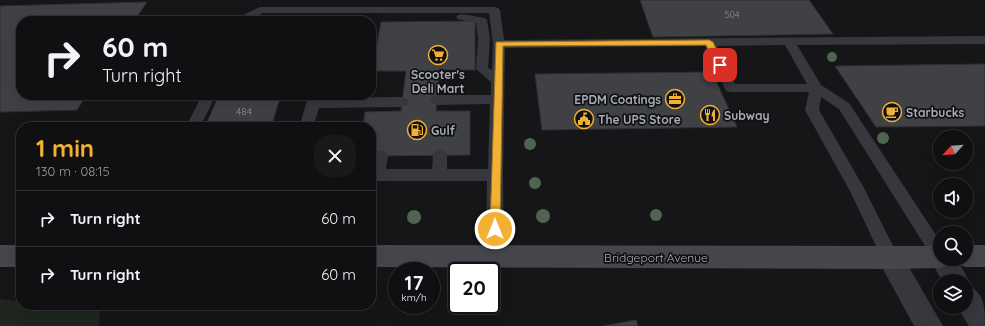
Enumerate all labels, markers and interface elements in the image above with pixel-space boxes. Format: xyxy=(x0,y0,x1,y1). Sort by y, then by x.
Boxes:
house number: 504 xyxy=(724,9,740,20)
text: 60 m xyxy=(102,29,168,64)
icon: right xyxy=(36,32,88,84)
supermarket icon: Scooter's Deli Mart xyxy=(427,44,449,66)
pin xyxy=(703,48,737,82)
icon: arrive xyxy=(709,54,731,76)
text: Turn right xyxy=(102,64,182,87)
place label: Scooter's Deli Mart xyxy=(411,67,465,96)
office icon: EPDM Coatings xyxy=(664,88,686,110)
place label: EPDM Coatings xyxy=(574,92,661,107)
cafe icon: Starbucks xyxy=(881,101,903,123)
restaurant icon: Subway xyxy=(699,104,721,126)
house number: 484 xyxy=(236,105,252,118)
place label: Starbucks xyxy=(906,105,964,120)
public building icon: The UPS Store xyxy=(573,108,595,130)
place label: Subway xyxy=(724,108,770,123)
place label: The UPS Store xyxy=(598,112,681,127)
fuel station icon: Gulf xyxy=(406,119,428,141)
place label: Gulf xyxy=(431,123,456,138)
north arrow xyxy=(933,130,973,170)
map controls xyxy=(933,130,973,314)
text: 1 min xyxy=(36,133,94,163)
button: close xyxy=(314,135,356,177)
text: 130 m · 08:15 xyxy=(36,163,109,179)
button: sound xyxy=(933,178,973,218)
icon: right xyxy=(36,208,58,230)
position arrow xyxy=(474,208,516,250)
text: Turn right xyxy=(70,209,141,228)
text: 60 m xyxy=(321,209,356,228)
button: search xyxy=(933,226,973,266)
street label: Bridgeport Avenue xyxy=(604,250,708,265)
speed limit sign: 20 xyxy=(448,262,500,314)
icon: right xyxy=(36,264,58,286)
text: Turn right xyxy=(70,265,141,284)
text: 60 m xyxy=(321,265,356,284)
text: 17 xyxy=(405,270,423,295)
button: layers xyxy=(933,274,973,314)
text: km/h xyxy=(401,291,427,304)

